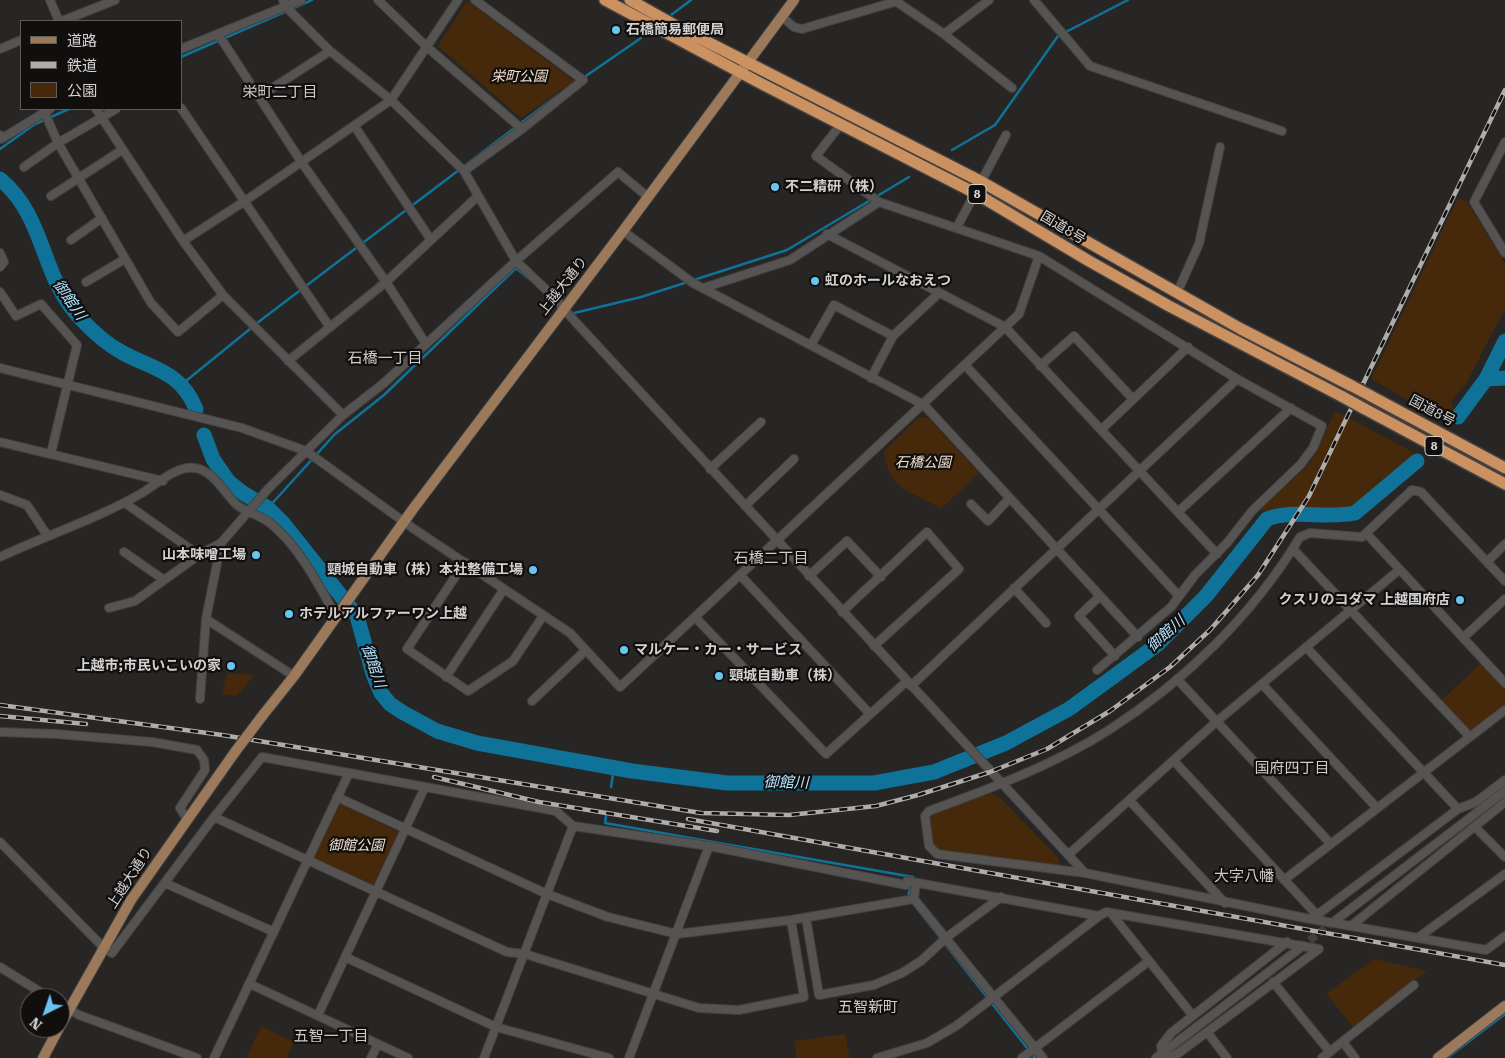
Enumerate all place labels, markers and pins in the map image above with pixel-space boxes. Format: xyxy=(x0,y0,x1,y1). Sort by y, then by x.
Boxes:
place label: 石橋簡易郵便局 xyxy=(626,22,724,38)
marker: 石橋簡易郵便局 xyxy=(610,24,622,36)
place label: 不二精研（株） xyxy=(785,179,883,195)
marker: 不二精研（株） xyxy=(769,181,781,193)
place label: 虹のホールなおえつ xyxy=(825,273,951,289)
marker: 虹のホールなおえつ xyxy=(809,275,821,287)
place label: 山本味噌工場 xyxy=(162,547,246,563)
marker: 山本味噌工場 xyxy=(250,549,262,561)
place label: 頸城自動車（株）本社整備工場 xyxy=(327,562,523,578)
marker: 頸城自動車（株）本社整備工場 xyxy=(527,564,539,576)
place label: クスリのコダマ 上越国府店 xyxy=(1278,592,1450,608)
marker: クスリのコダマ 上越国府店 xyxy=(1454,594,1466,606)
place label: ホテルアルファーワン上越 xyxy=(299,606,467,622)
marker: ホテルアルファーワン上越 xyxy=(283,608,295,620)
place label: マルケー・カー・サービス xyxy=(634,642,802,658)
marker: マルケー・カー・サービス xyxy=(618,644,630,656)
place label: 上越市;市民いこいの家 xyxy=(77,658,221,674)
marker: 上越市;市民いこいの家 xyxy=(225,660,237,672)
place label: 頸城自動車（株） xyxy=(729,668,841,684)
marker: 頸城自動車（株） xyxy=(713,670,725,682)

